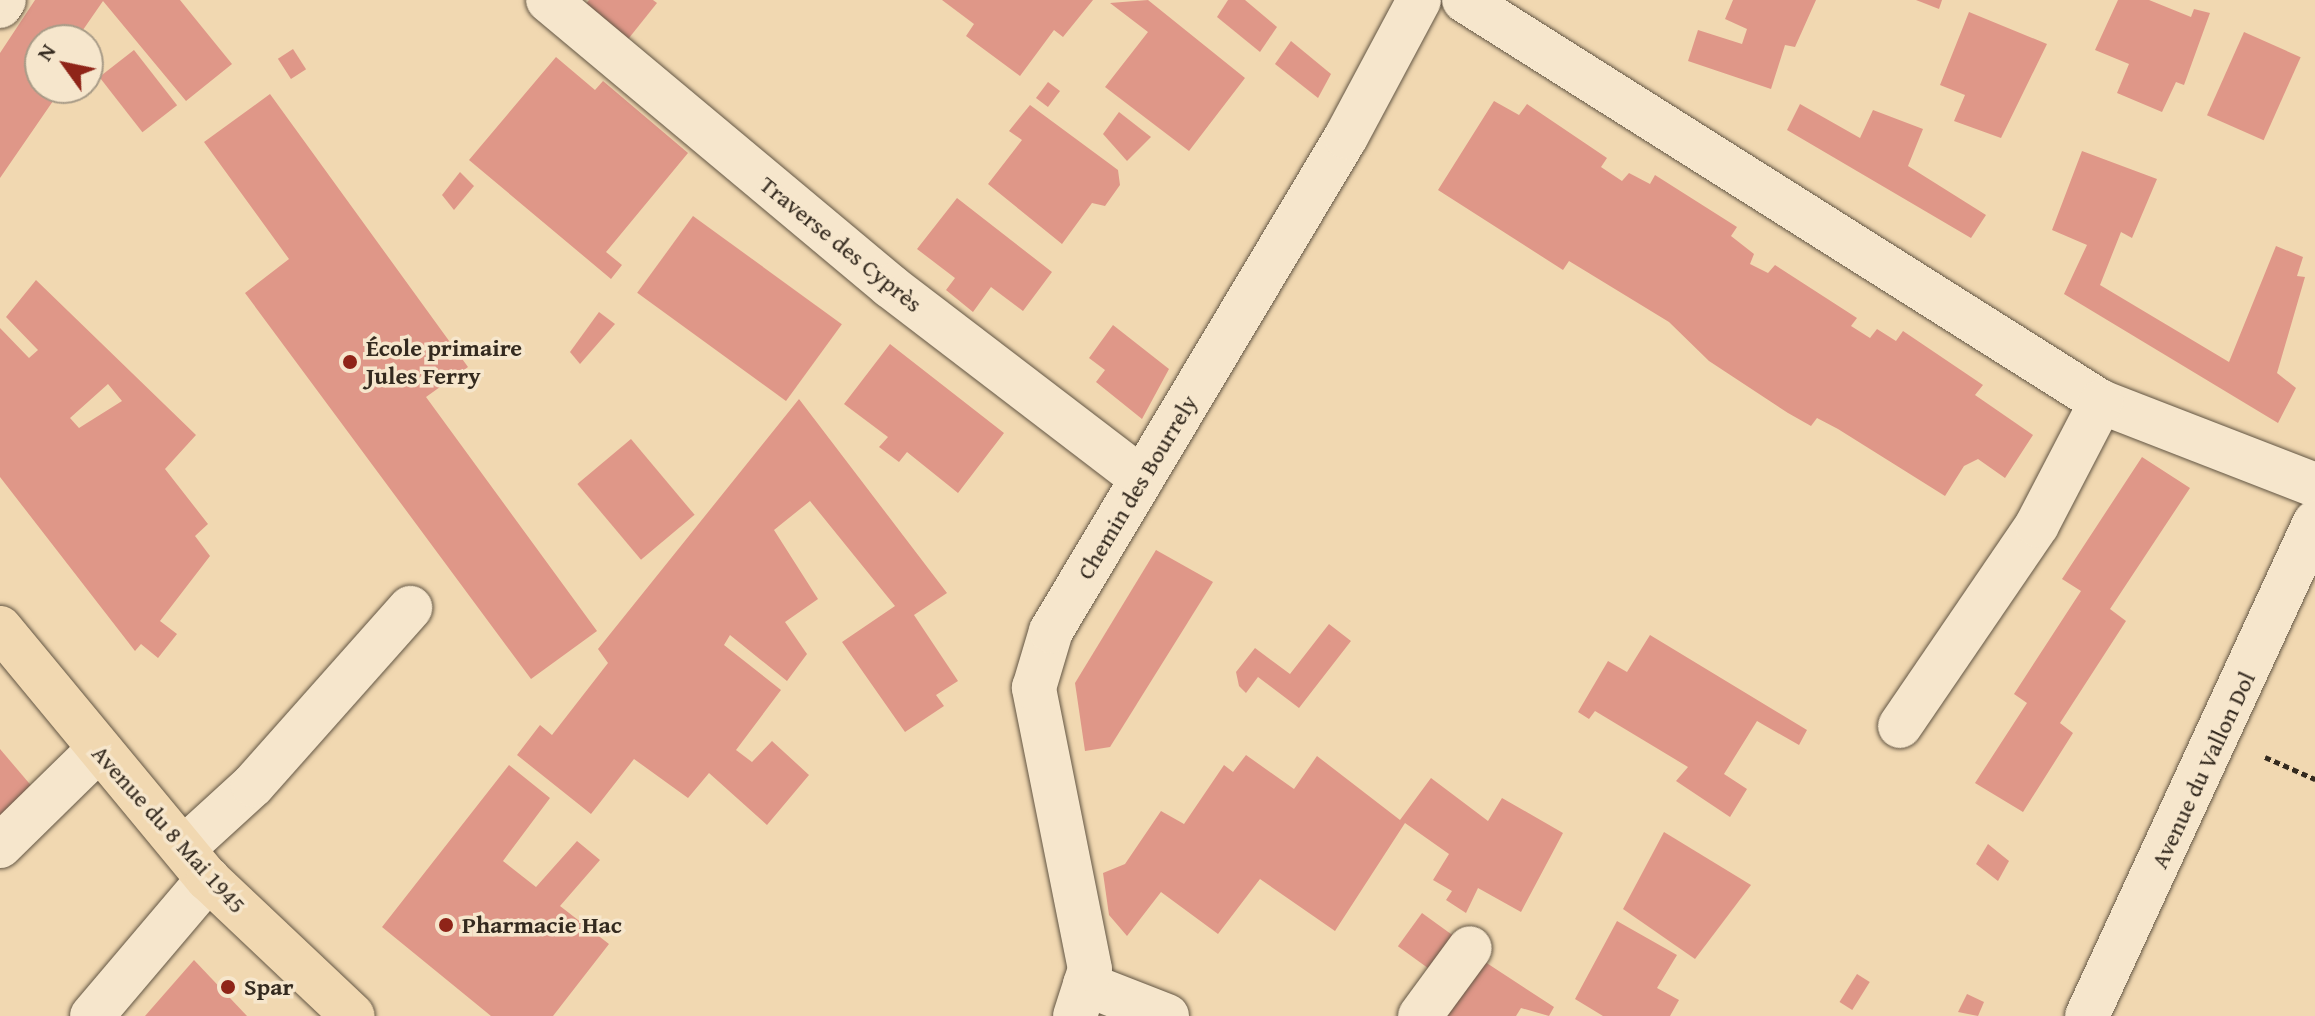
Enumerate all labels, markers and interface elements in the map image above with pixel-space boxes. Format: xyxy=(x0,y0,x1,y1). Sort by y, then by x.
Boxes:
north arrow xyxy=(24,24,104,104)
text: N xyxy=(28,37,63,67)
street label: Traverse des Cyprès xyxy=(754,170,928,318)
place label: École primaire Jules Ferry xyxy=(366,334,522,390)
marker: École primaire Jules Ferry xyxy=(341,353,359,371)
street label: Chemin des Bourrely xyxy=(1071,390,1203,584)
street label: Avenue du Vallon Dol xyxy=(2145,667,2261,873)
street label: Avenue du 8 Mai 1945 xyxy=(86,739,252,919)
place label: Pharmacie Hac xyxy=(462,911,622,939)
marker: Pharmacie Hac xyxy=(437,916,455,934)
place label: Spar xyxy=(244,973,294,1001)
marker: Spar xyxy=(219,978,237,996)

